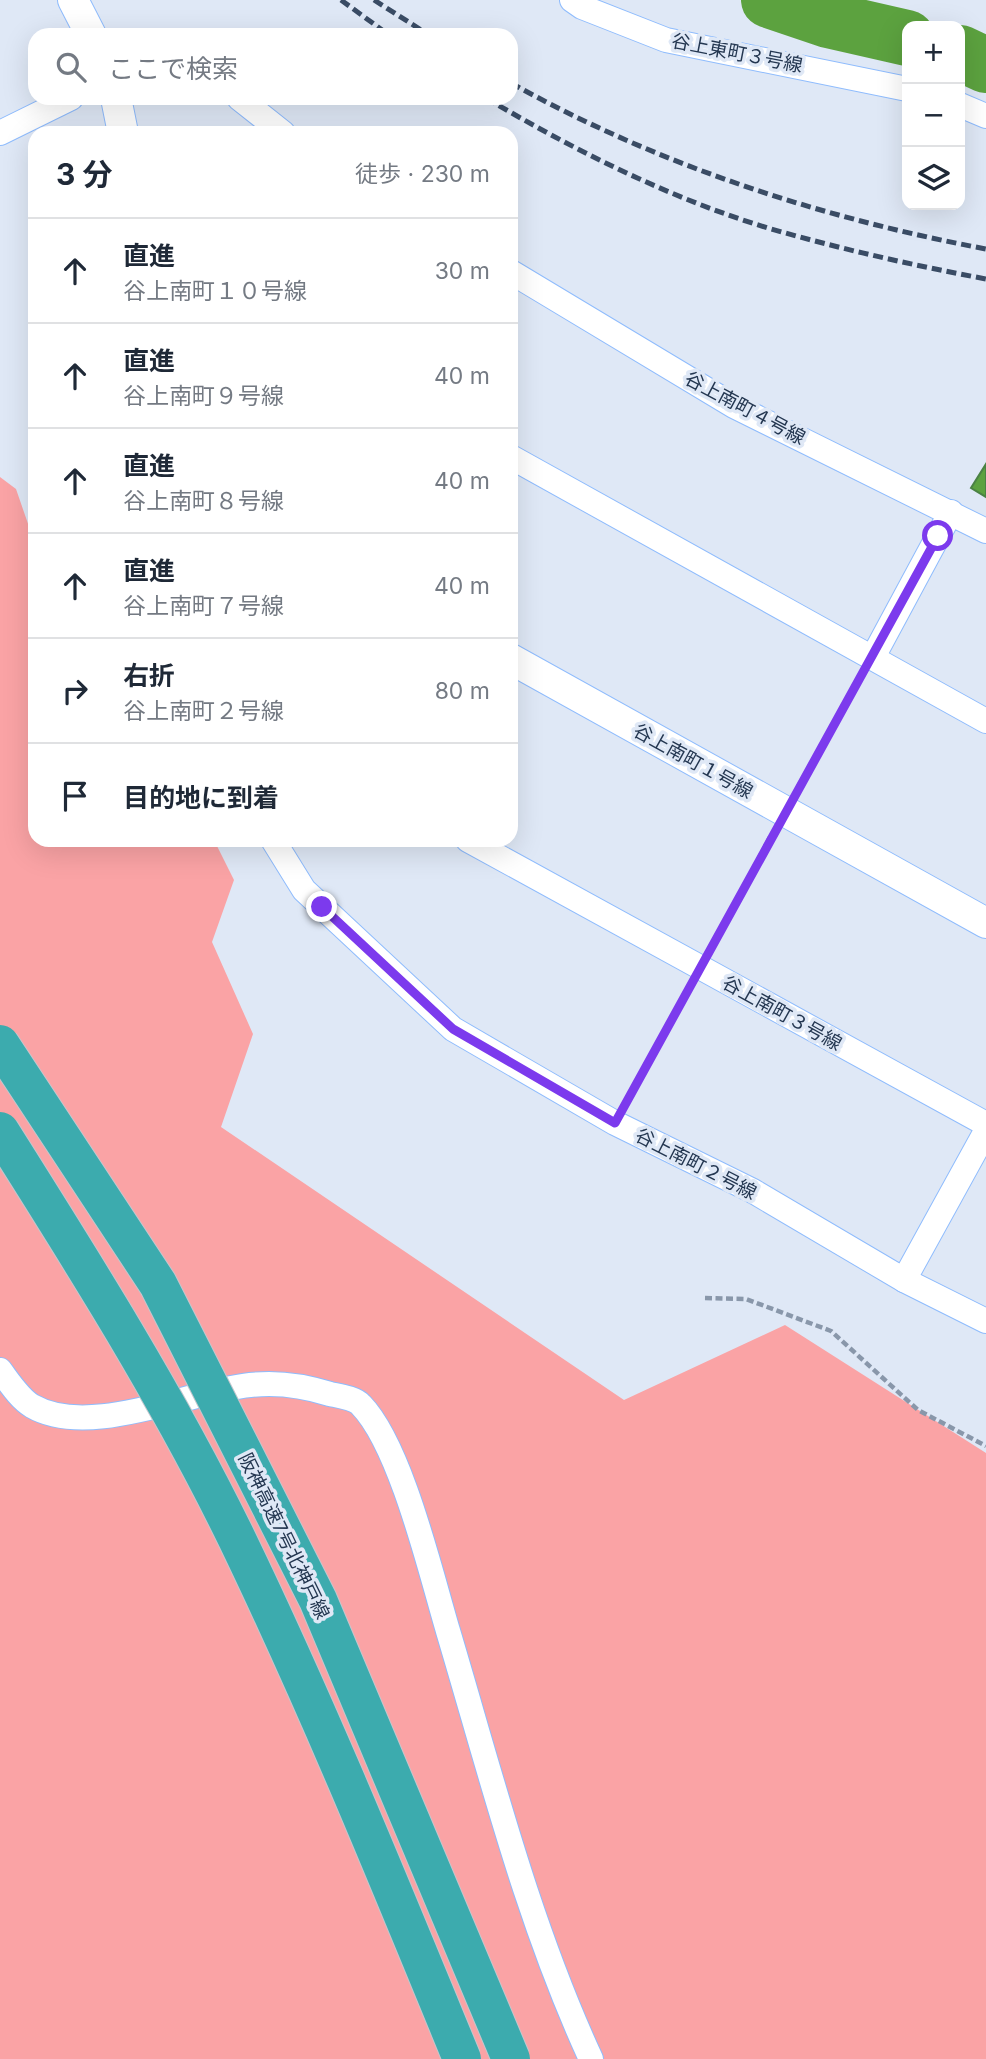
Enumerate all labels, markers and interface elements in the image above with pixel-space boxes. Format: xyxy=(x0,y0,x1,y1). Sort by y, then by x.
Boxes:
map controls xyxy=(902,21,965,210)
button: + xyxy=(902,21,965,84)
search box xyxy=(28,28,518,105)
street label: 谷上東町３号線 xyxy=(670,29,804,77)
icon: search xyxy=(52,48,90,86)
text: ここで検索 xyxy=(108,53,238,84)
button: − xyxy=(902,84,965,147)
button: layers xyxy=(902,147,965,210)
text: 3 分 xyxy=(56,156,112,192)
text: 徒歩 · 230 m xyxy=(355,160,490,188)
text: 直進 xyxy=(123,240,175,271)
icon: ahead xyxy=(56,252,94,290)
text: 30 m xyxy=(435,257,490,285)
text: 谷上南町１０号線 xyxy=(123,277,307,305)
text: 直進 xyxy=(123,345,175,376)
icon: ahead xyxy=(56,357,94,395)
text: 40 m xyxy=(434,362,490,390)
street label: 谷上南町４号線 xyxy=(681,367,809,449)
text: 谷上南町９号線 xyxy=(123,382,284,410)
text: 直進 xyxy=(123,450,175,481)
icon: ahead xyxy=(56,462,94,500)
text: 40 m xyxy=(434,467,490,495)
text: 谷上南町８号線 xyxy=(123,487,284,515)
route start xyxy=(922,520,953,551)
text: 直進 xyxy=(123,555,175,586)
icon: ahead xyxy=(56,567,94,605)
text: 40 m xyxy=(434,572,490,600)
text: 谷上南町７号線 xyxy=(123,592,284,620)
text: 右折 xyxy=(123,660,175,691)
icon: right xyxy=(56,672,94,710)
text: 80 m xyxy=(435,677,490,705)
text: 谷上南町２号線 xyxy=(123,697,284,725)
street label: 谷上南町１号線 xyxy=(629,719,757,803)
icon: arrive xyxy=(56,777,94,815)
text: 目的地に到着 xyxy=(123,782,279,813)
route end xyxy=(306,891,337,922)
street label: 谷上南町３号線 xyxy=(718,971,846,1055)
street label: 谷上南町２号線 xyxy=(632,1124,760,1204)
street label: 阪神高速7号北神戸線 xyxy=(234,1449,334,1623)

